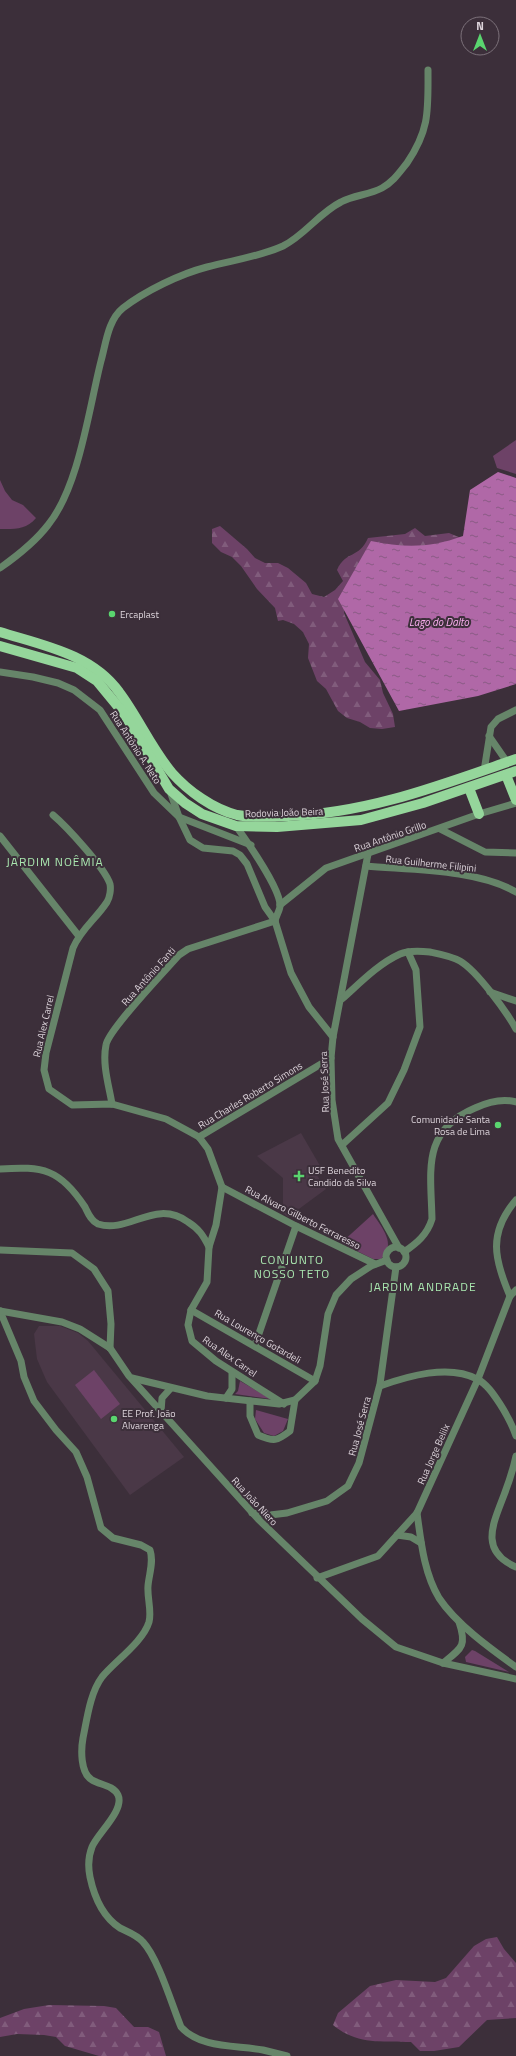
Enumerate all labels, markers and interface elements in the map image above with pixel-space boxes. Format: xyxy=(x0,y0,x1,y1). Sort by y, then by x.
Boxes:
north arrow xyxy=(460,16,500,56)
text: N xyxy=(476,18,484,34)
place label: Ercaplast xyxy=(120,607,159,622)
marker: Ercaplast xyxy=(107,609,117,619)
water label: Lago do Dalto xyxy=(409,614,470,630)
street label: Rua Antônio A. Neto xyxy=(106,708,165,787)
street label: Rodovia João Beira xyxy=(245,804,324,821)
street label: Rua Antônio Grillo xyxy=(352,817,428,856)
street label: Rua Guilherme Filipini xyxy=(385,851,477,876)
district label: JARDIM NOÊMIA xyxy=(6,852,104,871)
street label: Rua Antônio Fanti xyxy=(118,944,179,1009)
street label: Rua Alex Carrel xyxy=(29,994,58,1059)
street label: Rua José Serra xyxy=(316,1051,333,1113)
street label: Rua Charles Roberto Simons xyxy=(195,1058,306,1133)
place label: Comunidade Santa Rosa de Lima xyxy=(411,1112,490,1139)
marker: Comunidade Santa Rosa de Lima xyxy=(493,1120,503,1130)
place label: USF Benedito Candido da Silva xyxy=(308,1163,376,1190)
marker: USF Benedito Candido da Silva xyxy=(293,1170,305,1182)
street label: Rua Alvaro Gilberto Ferraresso xyxy=(242,1182,363,1253)
district label: CONJUNTO NOSSO TETO xyxy=(254,1250,330,1283)
district label: JARDIM ANDRADE xyxy=(369,1277,477,1296)
street label: Rua Lourenço Gotardeli xyxy=(212,1306,304,1367)
street label: Rua Alex Carrel xyxy=(199,1332,260,1381)
street label: Rua José Serra xyxy=(344,1395,375,1458)
place label: EE Prof. João Alvarenga xyxy=(122,1406,176,1433)
marker: EE Prof. João Alvarenga xyxy=(109,1414,119,1424)
street label: Rua Jorge Belilx xyxy=(413,1421,454,1487)
street label: Rua João Niero xyxy=(228,1474,281,1529)

